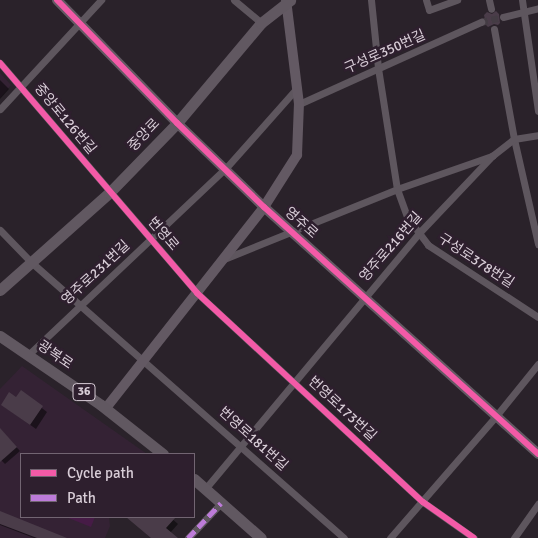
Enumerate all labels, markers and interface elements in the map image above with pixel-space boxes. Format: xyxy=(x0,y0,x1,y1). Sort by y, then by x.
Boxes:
street label: 구성로350번길 xyxy=(342,27,428,77)
street label: 중앙로126번길 xyxy=(31,80,99,158)
street label: 중앙로 xyxy=(125,115,163,155)
street label: 영주로 xyxy=(281,204,321,242)
street label: 영주로216번길 xyxy=(356,209,426,285)
street label: 번영로 xyxy=(144,214,182,254)
street label: 구성로378번길 xyxy=(435,230,517,292)
street label: 영주로231번길 xyxy=(58,237,134,309)
street label: 광복로 xyxy=(34,337,76,373)
street label: 번영로173번길 xyxy=(304,373,380,445)
road number: 36 xyxy=(72,382,96,402)
street label: 번영로181번길 xyxy=(215,404,291,474)
legend xyxy=(20,453,195,518)
text: Cycle path xyxy=(67,464,134,482)
text: Path xyxy=(67,489,96,507)

